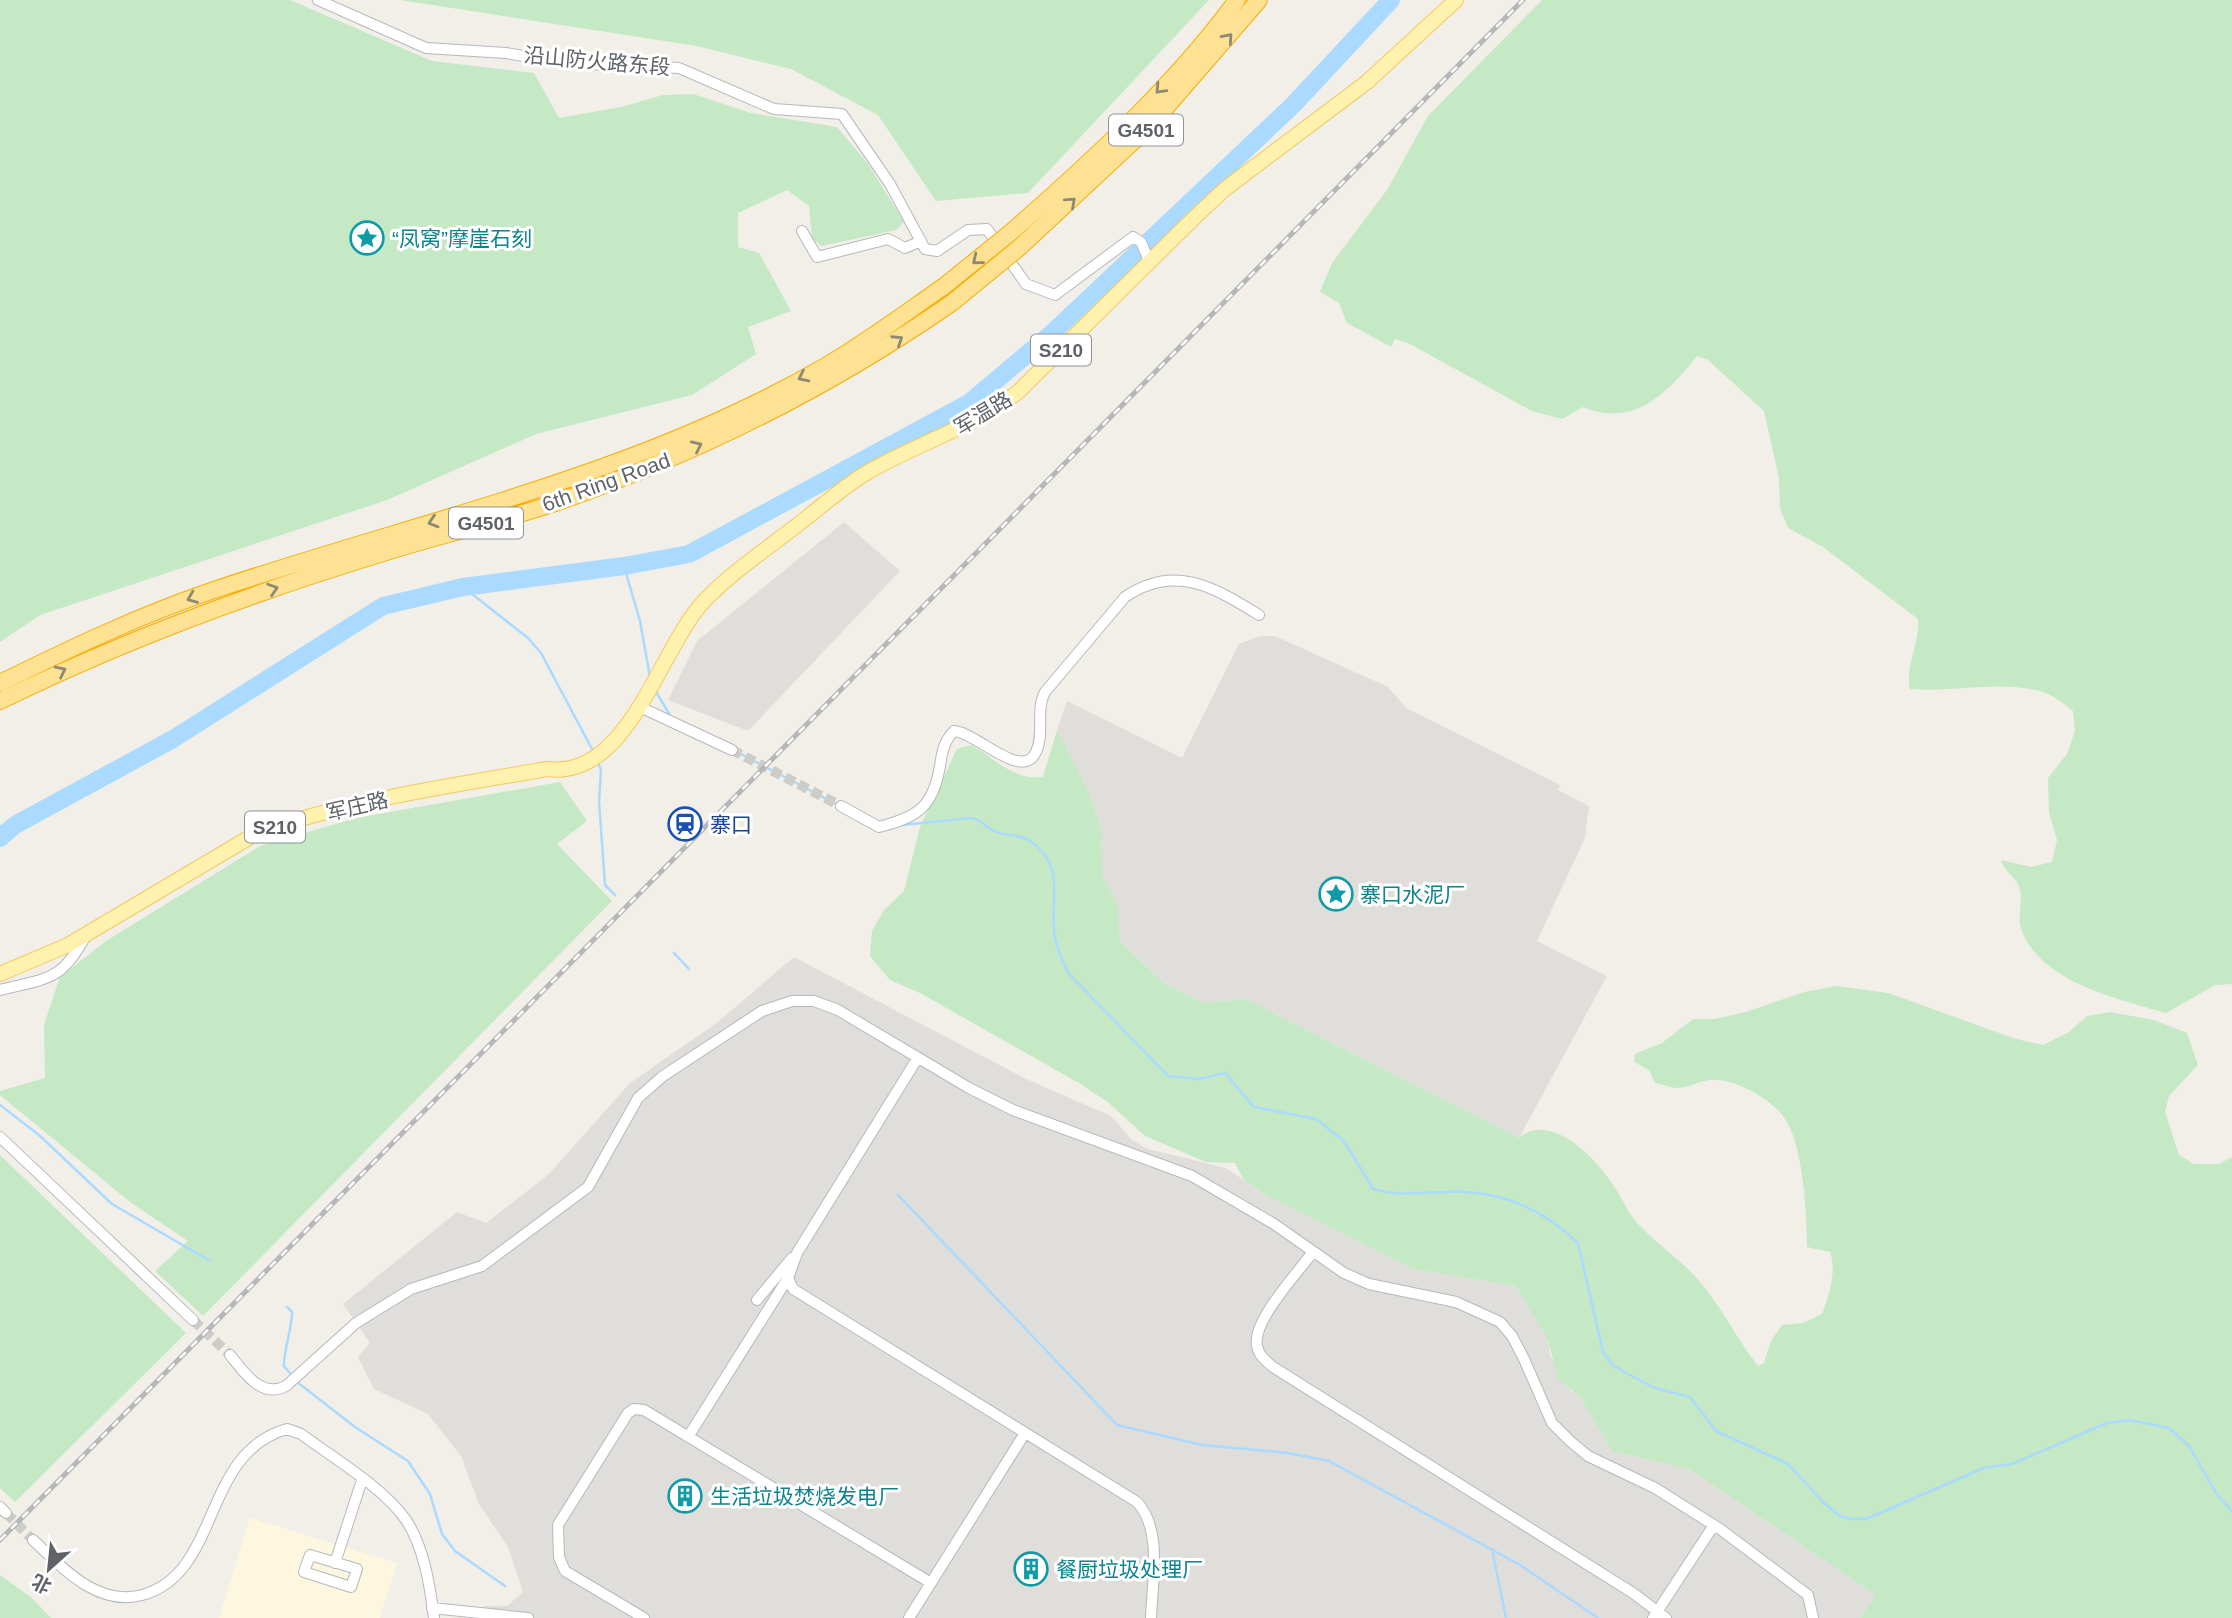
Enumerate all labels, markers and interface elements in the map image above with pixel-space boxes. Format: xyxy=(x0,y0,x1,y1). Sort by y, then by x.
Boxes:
one-way arrow xyxy=(1220,33,1232,46)
street label: 沿山防火路东段 xyxy=(523,43,671,79)
one-way arrow xyxy=(1156,81,1169,94)
road number: G4501 xyxy=(1109,114,1183,146)
one-way arrow xyxy=(1062,198,1075,210)
place icon: “凤窝”摩崖石刻 xyxy=(348,219,386,257)
place label: “凤窝”摩崖石刻 xyxy=(392,227,532,250)
one-way arrow xyxy=(972,251,984,264)
road number: S210 xyxy=(1031,334,1091,366)
one-way arrow xyxy=(890,335,903,348)
one-way arrow xyxy=(798,369,810,383)
street label: 军温路 xyxy=(950,387,1016,439)
one-way arrow xyxy=(690,440,703,454)
street label: 6th Ring Road xyxy=(539,448,673,516)
road number: G4501 xyxy=(449,508,523,538)
one-way arrow xyxy=(427,514,439,529)
one-way arrow xyxy=(267,583,279,597)
one-way arrow xyxy=(187,590,199,604)
one-way arrow xyxy=(54,665,66,679)
street label: 军庄路 xyxy=(324,788,390,824)
station icon: 寨口 xyxy=(666,805,704,843)
road number: S210 xyxy=(245,812,305,842)
place label: 寨口 xyxy=(710,813,752,836)
place icon: 寨口水泥厂 xyxy=(1317,875,1355,913)
place label: 寨口水泥厂 xyxy=(1360,883,1465,906)
building icon: 生活垃圾焚烧发电厂 xyxy=(666,1477,704,1515)
place label: 生活垃圾焚烧发电厂 xyxy=(710,1485,899,1508)
north arrow xyxy=(14,1534,84,1604)
building icon: 餐厨垃圾处理厂 xyxy=(1012,1550,1050,1588)
place label: 餐厨垃圾处理厂 xyxy=(1056,1558,1203,1581)
text: 北 xyxy=(28,1570,55,1597)

